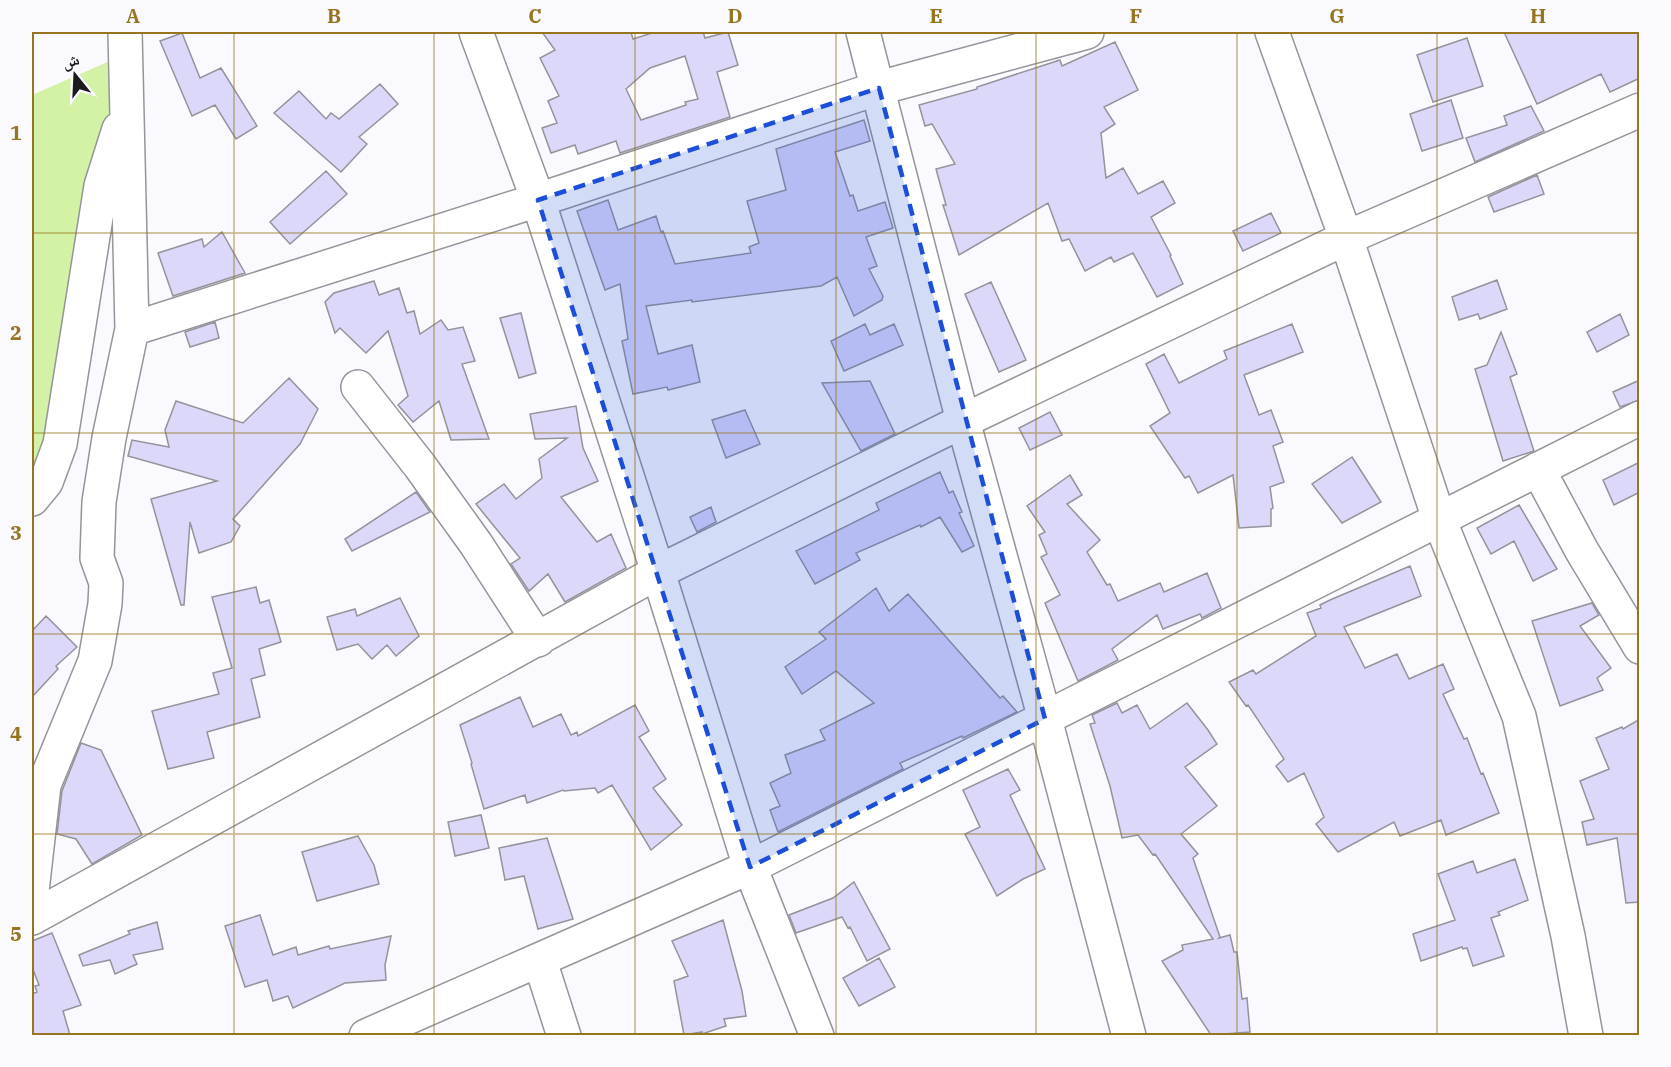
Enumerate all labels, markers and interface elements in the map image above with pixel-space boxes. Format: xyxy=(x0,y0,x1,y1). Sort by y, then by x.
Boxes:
text: A xyxy=(126,2,140,29)
text: B xyxy=(327,2,341,29)
text: C xyxy=(528,2,542,29)
text: D xyxy=(727,2,743,29)
text: E xyxy=(929,2,943,29)
text: F xyxy=(1130,2,1142,29)
text: G xyxy=(1329,2,1345,29)
text: H xyxy=(1530,2,1546,29)
north arrow xyxy=(45,45,105,105)
text: ش xyxy=(59,49,82,73)
text: 1 xyxy=(10,119,22,146)
text: 2 xyxy=(10,319,22,346)
text: 3 xyxy=(10,519,22,546)
text: 4 xyxy=(10,720,22,747)
text: 5 xyxy=(10,920,22,947)

